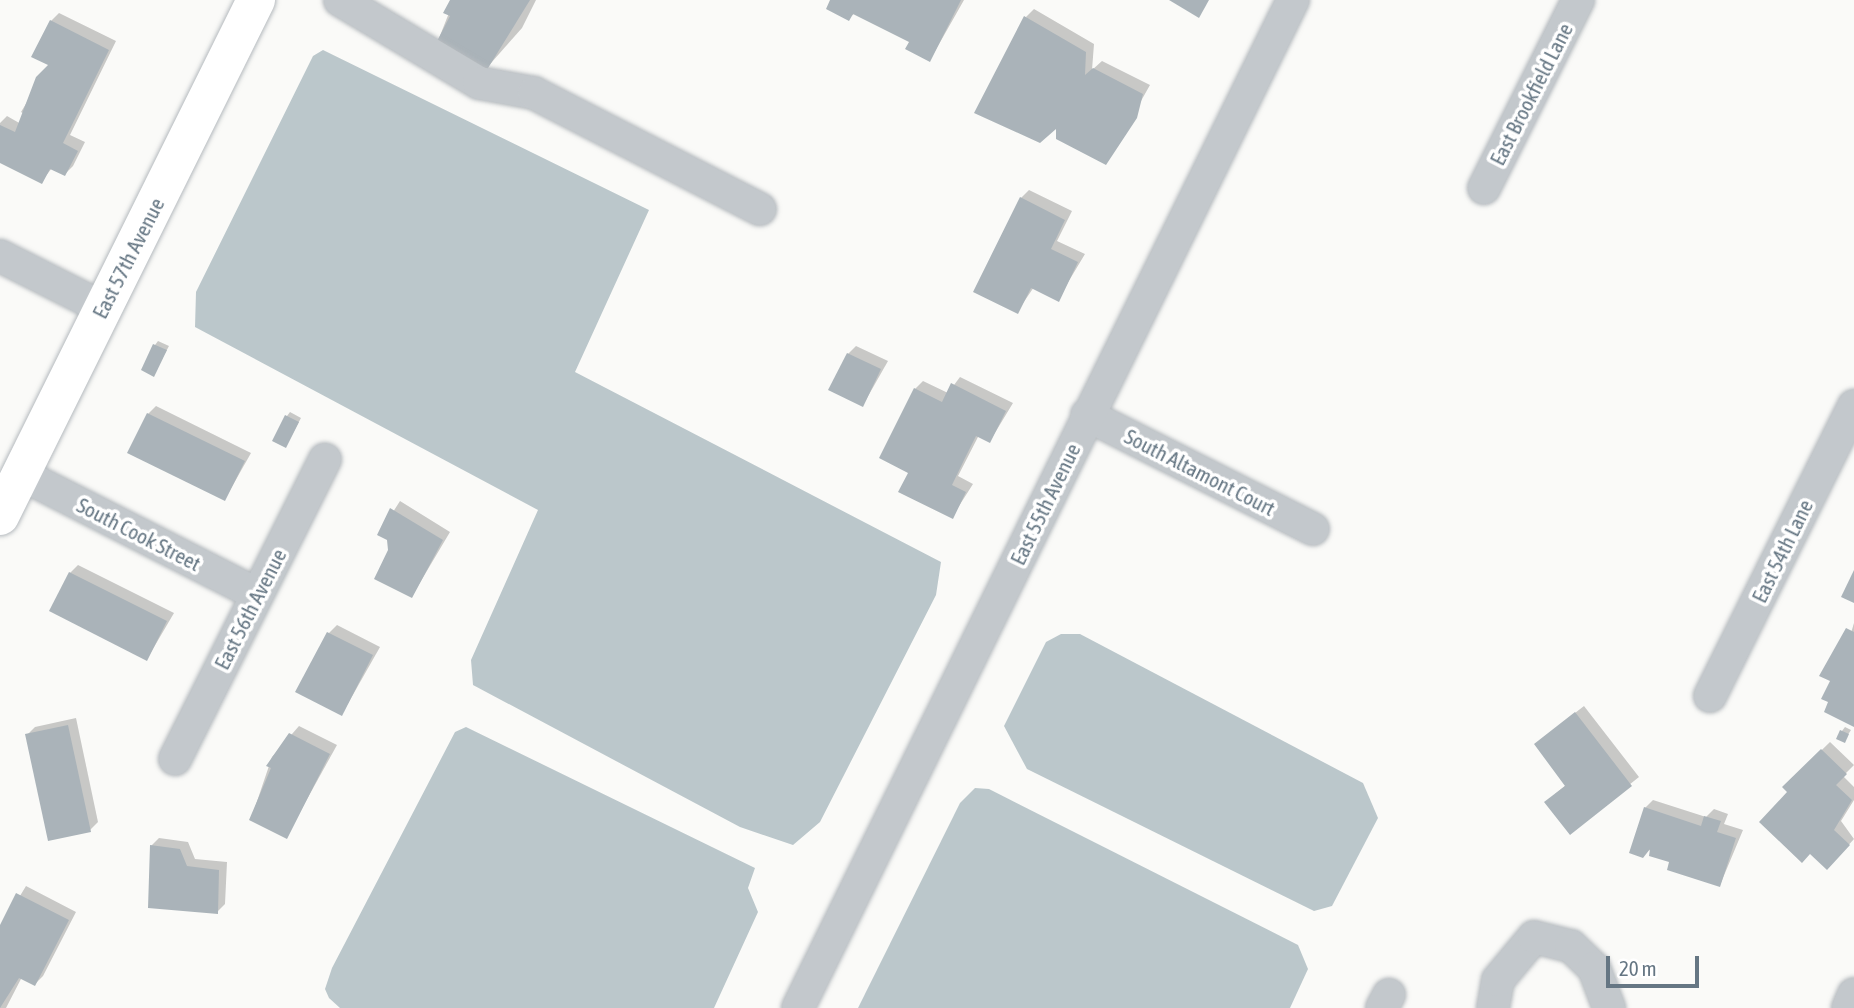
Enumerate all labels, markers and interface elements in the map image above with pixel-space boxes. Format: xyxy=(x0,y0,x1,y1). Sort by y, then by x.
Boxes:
street label: East Brookfield Lane xyxy=(1484,19,1578,169)
street label: East 57th Avenue xyxy=(87,193,169,323)
street label: South Altamont Court xyxy=(1121,423,1279,521)
street label: East 55th Avenue xyxy=(1005,439,1085,569)
street label: South Cook Street xyxy=(73,492,205,576)
street label: East 54th Lane xyxy=(1746,495,1818,607)
street label: East 56th Avenue xyxy=(209,544,291,674)
scale bar xyxy=(1609,942,1702,986)
text: 20 m xyxy=(1619,956,1657,980)

